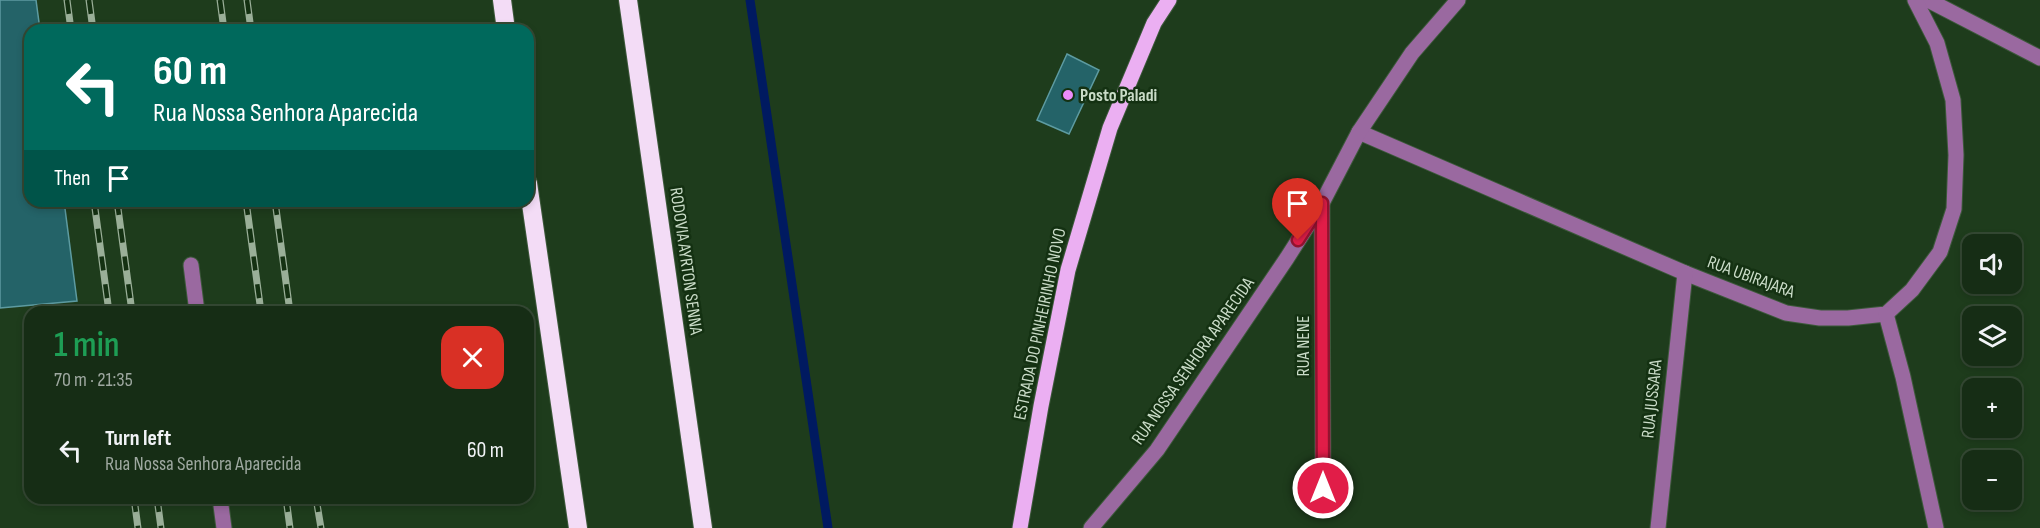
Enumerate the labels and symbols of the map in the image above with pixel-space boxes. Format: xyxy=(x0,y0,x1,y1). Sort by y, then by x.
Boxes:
place label: Posto Paladi xyxy=(1080,85,1157,106)
marker: Posto Paladi xyxy=(1061,88,1075,102)
pin xyxy=(1272,178,1323,240)
street label: RODOVIA AYRTON SENNA xyxy=(665,186,707,336)
street label: ESTRADA DO PINHEIRINHO NOVO xyxy=(1009,226,1071,422)
street label: RUA UBIRAJARA xyxy=(1704,251,1798,303)
street label: RUA NOSSA SENHORA APARECIDA xyxy=(1127,273,1259,449)
street label: RUA NENE xyxy=(1293,316,1314,376)
street label: RUA JUSSARA xyxy=(1637,358,1667,439)
position arrow xyxy=(1291,456,1355,520)

